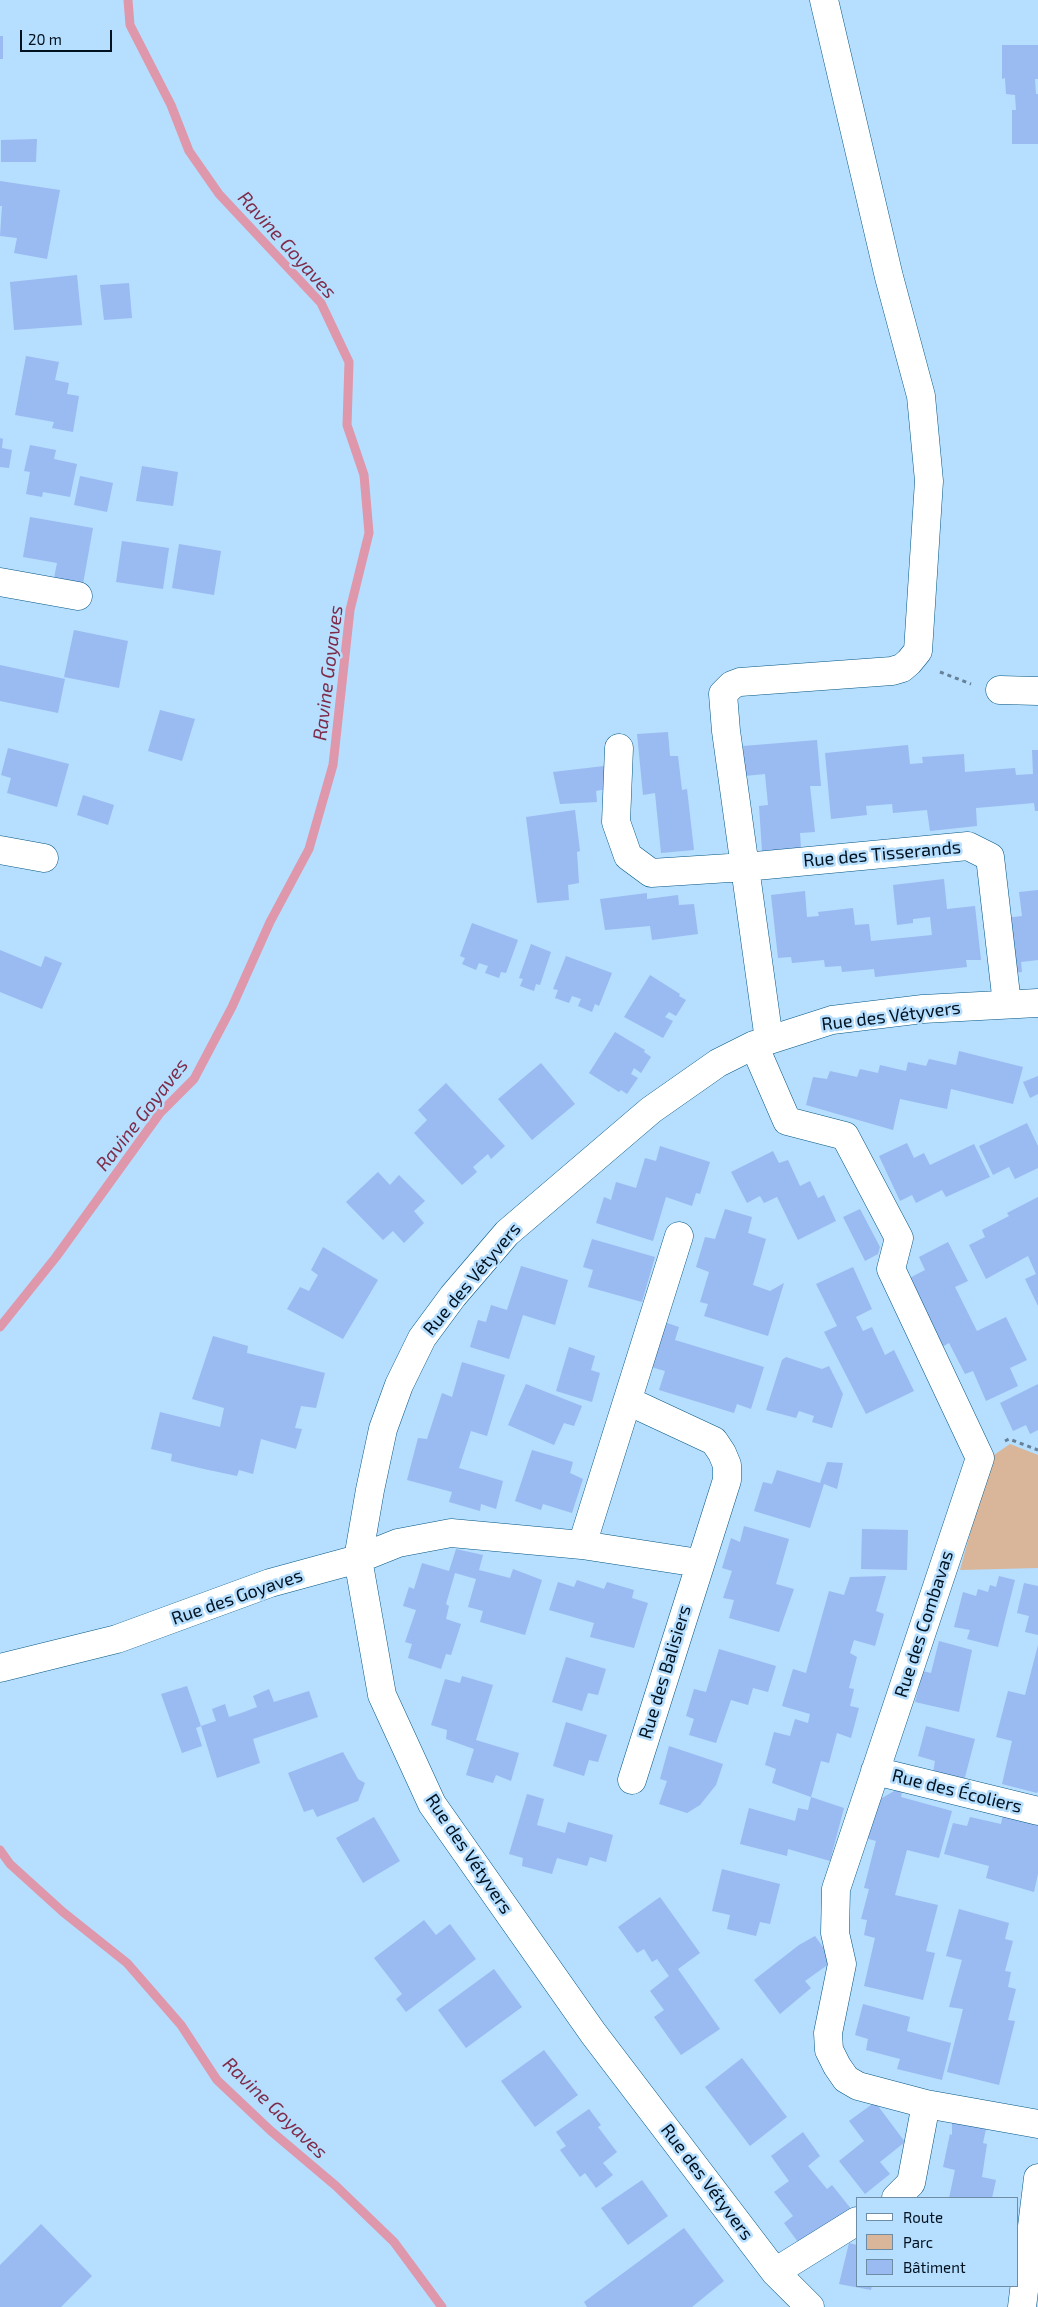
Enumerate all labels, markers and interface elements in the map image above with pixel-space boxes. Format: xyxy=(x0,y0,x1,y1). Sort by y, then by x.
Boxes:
scale bar xyxy=(22,20,115,52)
text: 20 m xyxy=(28,30,62,48)
water label: Ravine Goyaves xyxy=(233,187,341,303)
water label: Ravine Goyaves xyxy=(308,604,348,742)
street label: Rue des Tisserands xyxy=(802,836,962,872)
street label: Rue des Vétyvers xyxy=(820,997,962,1035)
water label: Ravine Goyaves xyxy=(91,1054,193,1176)
street label: Rue des Vétyvers xyxy=(419,1218,525,1340)
street label: Rue des Combavas xyxy=(890,1548,958,1700)
street label: Rue des Goyaves xyxy=(169,1564,305,1630)
street label: Rue des Balisiers xyxy=(634,1603,696,1741)
street label: Rue des Écoliers xyxy=(890,1764,1024,1818)
street label: Rue des Vétyvers xyxy=(421,1790,517,1918)
water label: Ravine Goyaves xyxy=(218,2052,332,2164)
street label: Rue des Vétyvers xyxy=(656,2120,758,2244)
legend xyxy=(856,2197,1018,2287)
text: Route xyxy=(903,2208,943,2226)
text: Parc xyxy=(903,2233,933,2251)
text: Bâtiment xyxy=(903,2258,966,2276)

